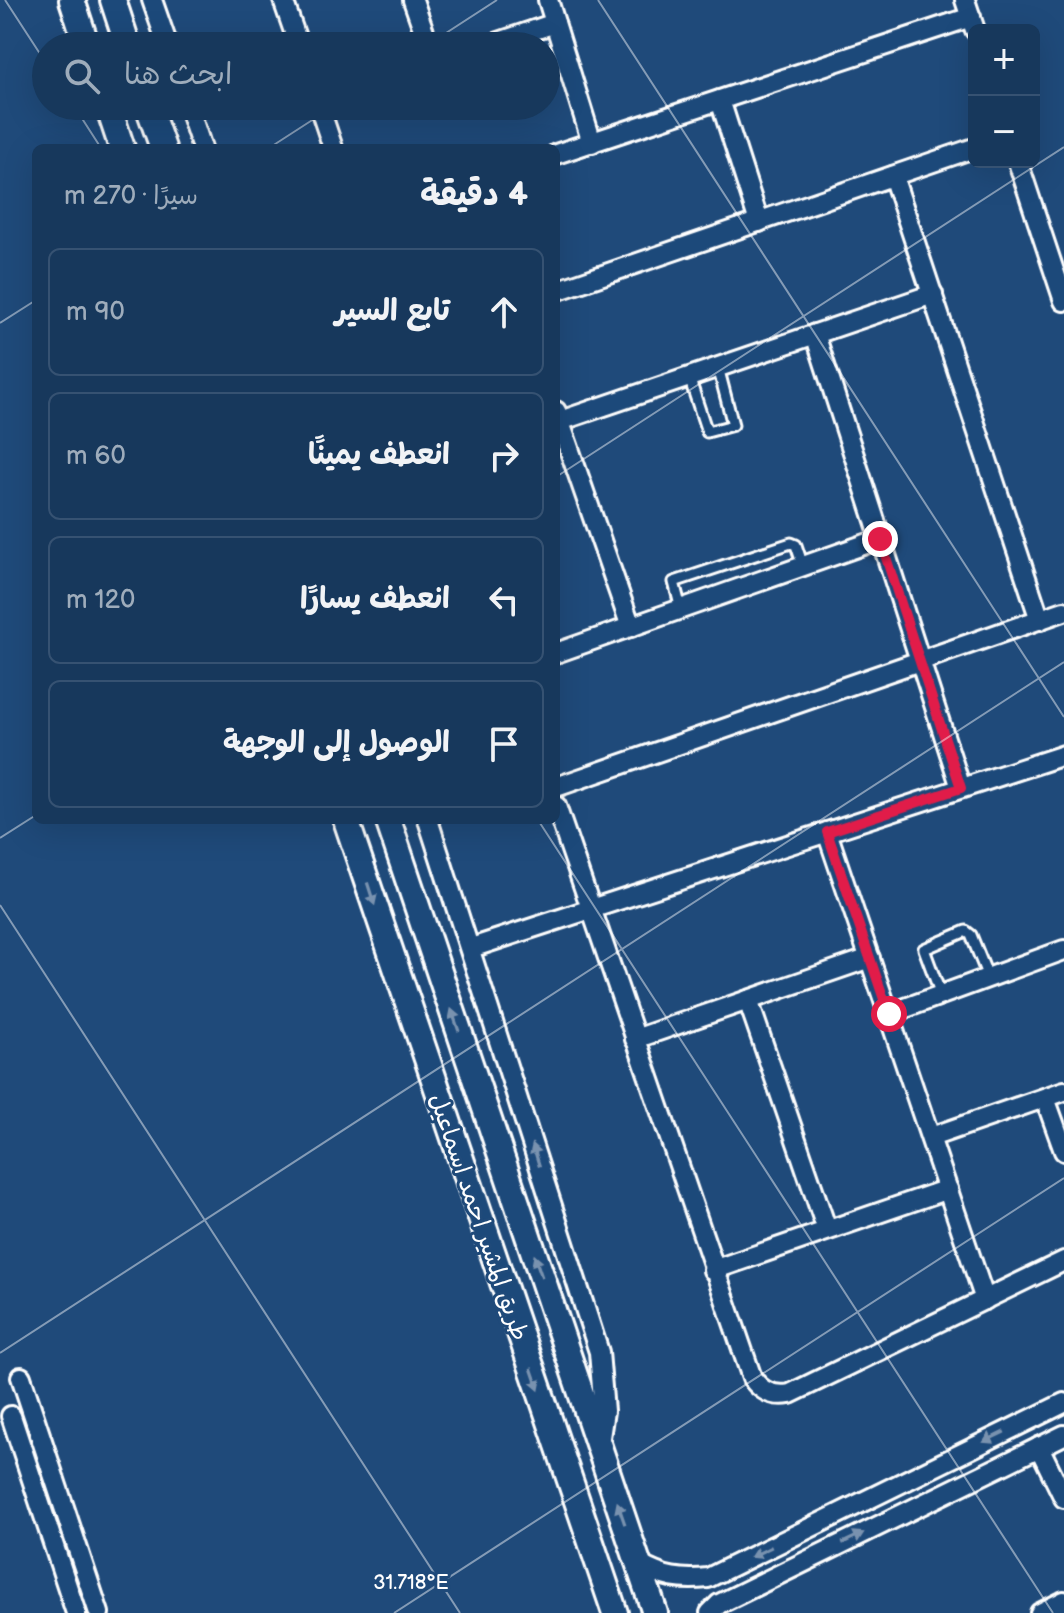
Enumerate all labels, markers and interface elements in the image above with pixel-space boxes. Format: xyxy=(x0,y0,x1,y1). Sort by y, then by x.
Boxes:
map controls xyxy=(968,24,1040,168)
button: + xyxy=(968,24,1040,96)
search box xyxy=(32,32,560,120)
icon: search xyxy=(60,54,104,98)
text: ابحث هنا xyxy=(124,57,232,93)
button: − xyxy=(968,96,1040,168)
text: 4 دقيقة xyxy=(420,174,528,215)
text: سيرًا · 270 m xyxy=(64,181,198,212)
icon: ahead xyxy=(482,290,526,334)
text: تابع السير xyxy=(335,293,450,329)
text: 90 m xyxy=(66,297,125,328)
icon: right xyxy=(482,434,526,478)
text: انعطف يمينًا xyxy=(308,437,450,473)
text: 60 m xyxy=(66,441,126,472)
route end xyxy=(862,521,898,557)
icon: left xyxy=(482,578,526,622)
text: انعطف يسارًا xyxy=(300,581,450,617)
text: 120 m xyxy=(66,585,135,616)
icon: arrive xyxy=(482,722,526,766)
text: الوصول إلى الوجهة xyxy=(223,725,450,761)
one-way arrow xyxy=(365,882,377,906)
route start xyxy=(871,996,907,1032)
one-way arrow xyxy=(449,1008,461,1032)
street label: طريق المشير احمد اسماعيل xyxy=(423,1090,534,1344)
one-way arrow xyxy=(530,1143,542,1167)
one-way arrow xyxy=(531,1254,543,1278)
one-way arrow xyxy=(529,1367,541,1391)
one-way arrow xyxy=(983,1430,1006,1444)
one-way arrow xyxy=(614,1500,626,1524)
one-way arrow xyxy=(841,1532,864,1545)
one-way arrow xyxy=(749,1546,772,1559)
text: 31.718°E xyxy=(373,1571,449,1595)

